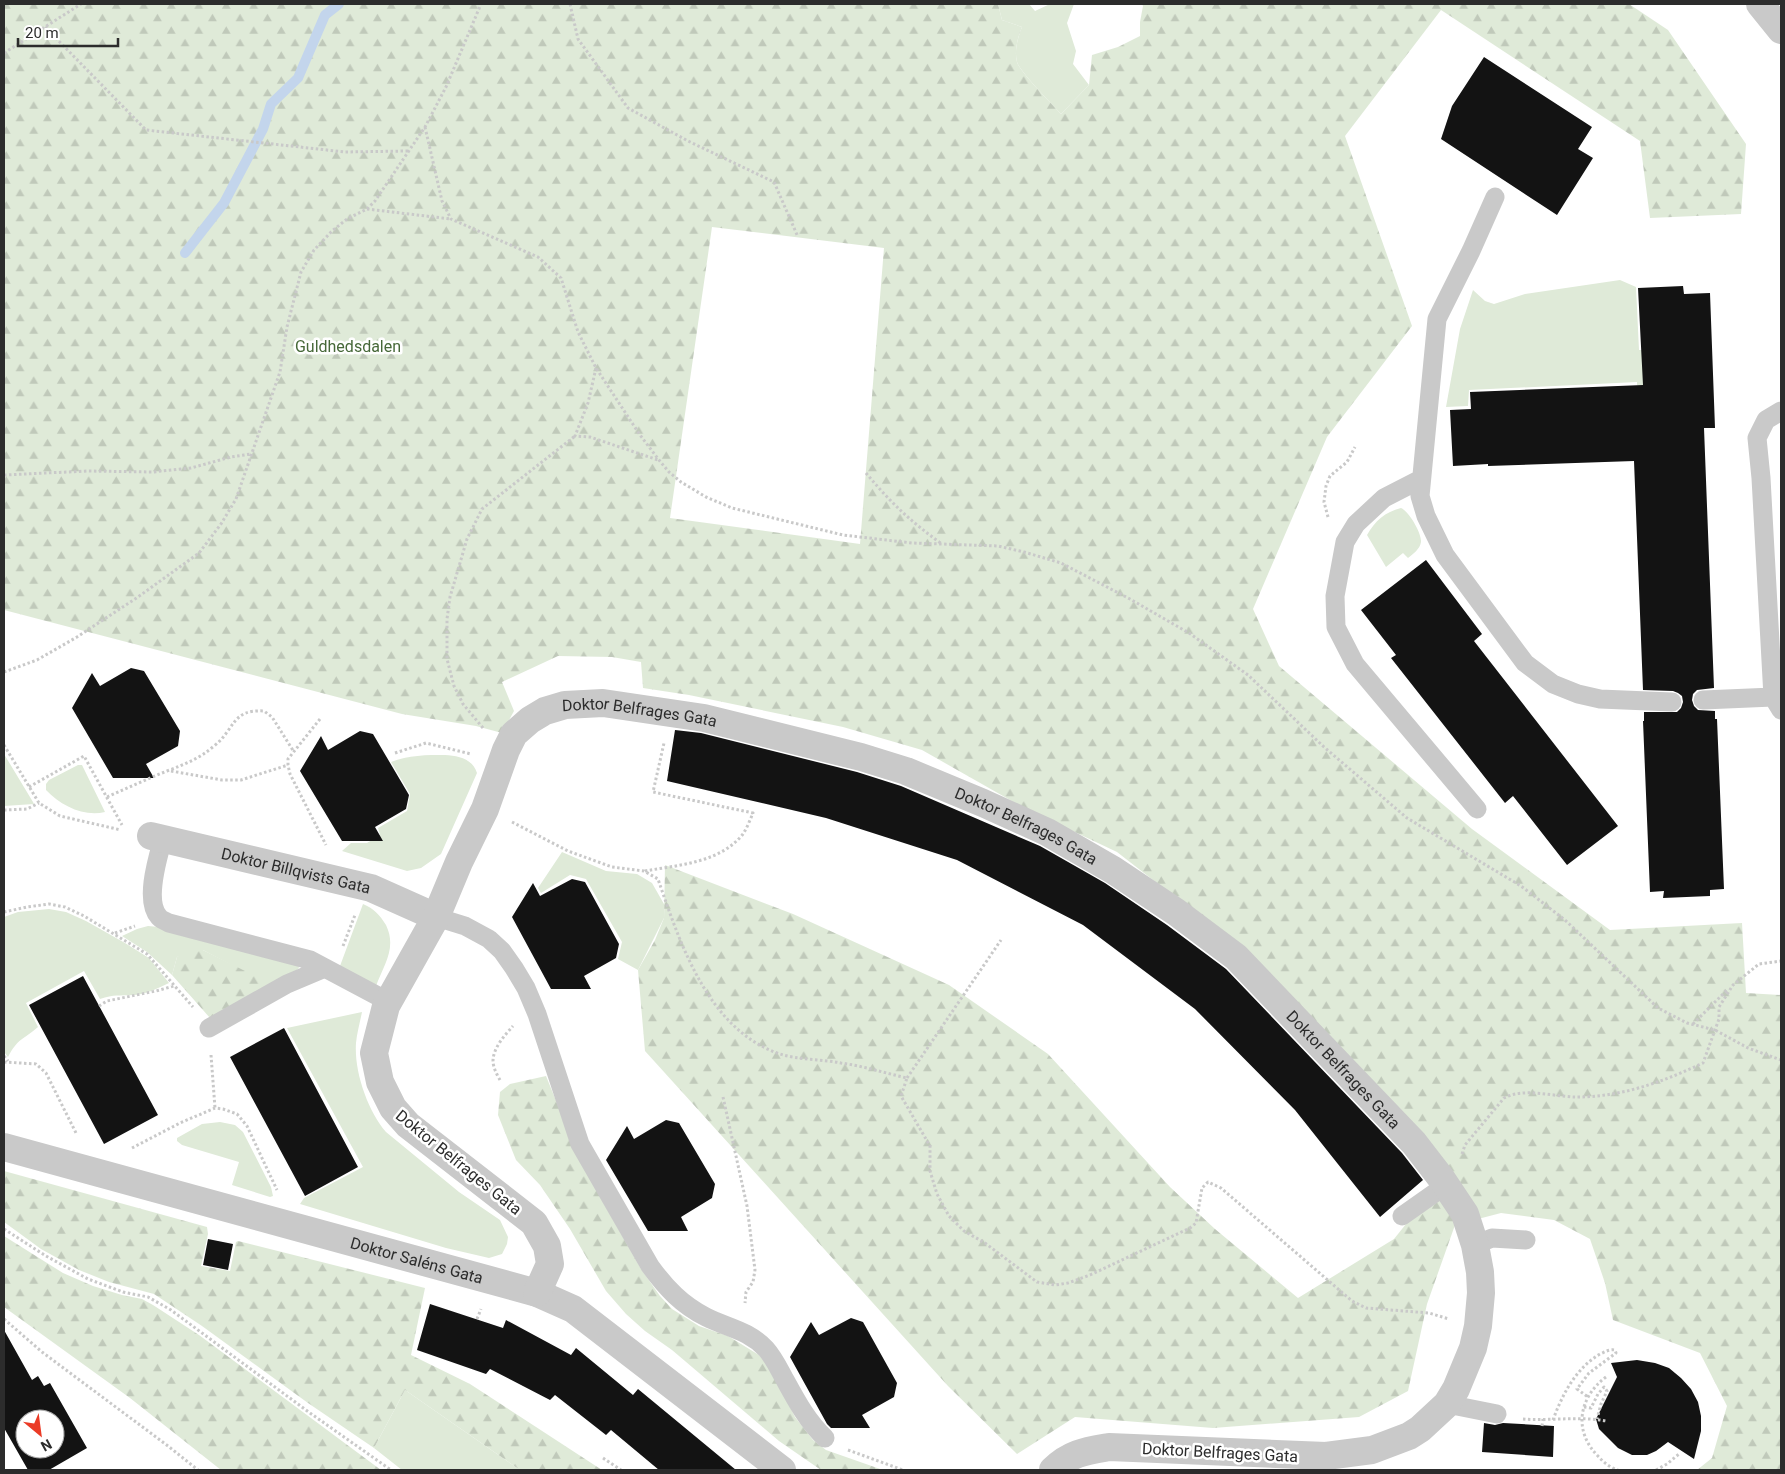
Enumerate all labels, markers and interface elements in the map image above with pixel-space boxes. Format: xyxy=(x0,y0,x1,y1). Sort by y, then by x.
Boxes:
scale bar xyxy=(18,15,118,47)
text: 20 m xyxy=(25,24,59,42)
park label: Guldhedsdalen xyxy=(295,337,401,356)
street label: Doktor Belfrages Gata xyxy=(562,694,719,731)
street label: Doktor Belfrages Gata xyxy=(952,783,1101,869)
street label: Doktor Billqvists Gata xyxy=(219,844,373,898)
street label: Doktor Belfrages Gata xyxy=(1282,1007,1404,1133)
street label: Doktor Belfrages Gata xyxy=(392,1106,525,1219)
street label: Doktor Saléns Gata xyxy=(348,1233,485,1288)
north arrow xyxy=(15,1409,65,1459)
text: N xyxy=(38,1436,55,1455)
street label: Doktor Belfrages Gata xyxy=(1141,1439,1299,1466)

